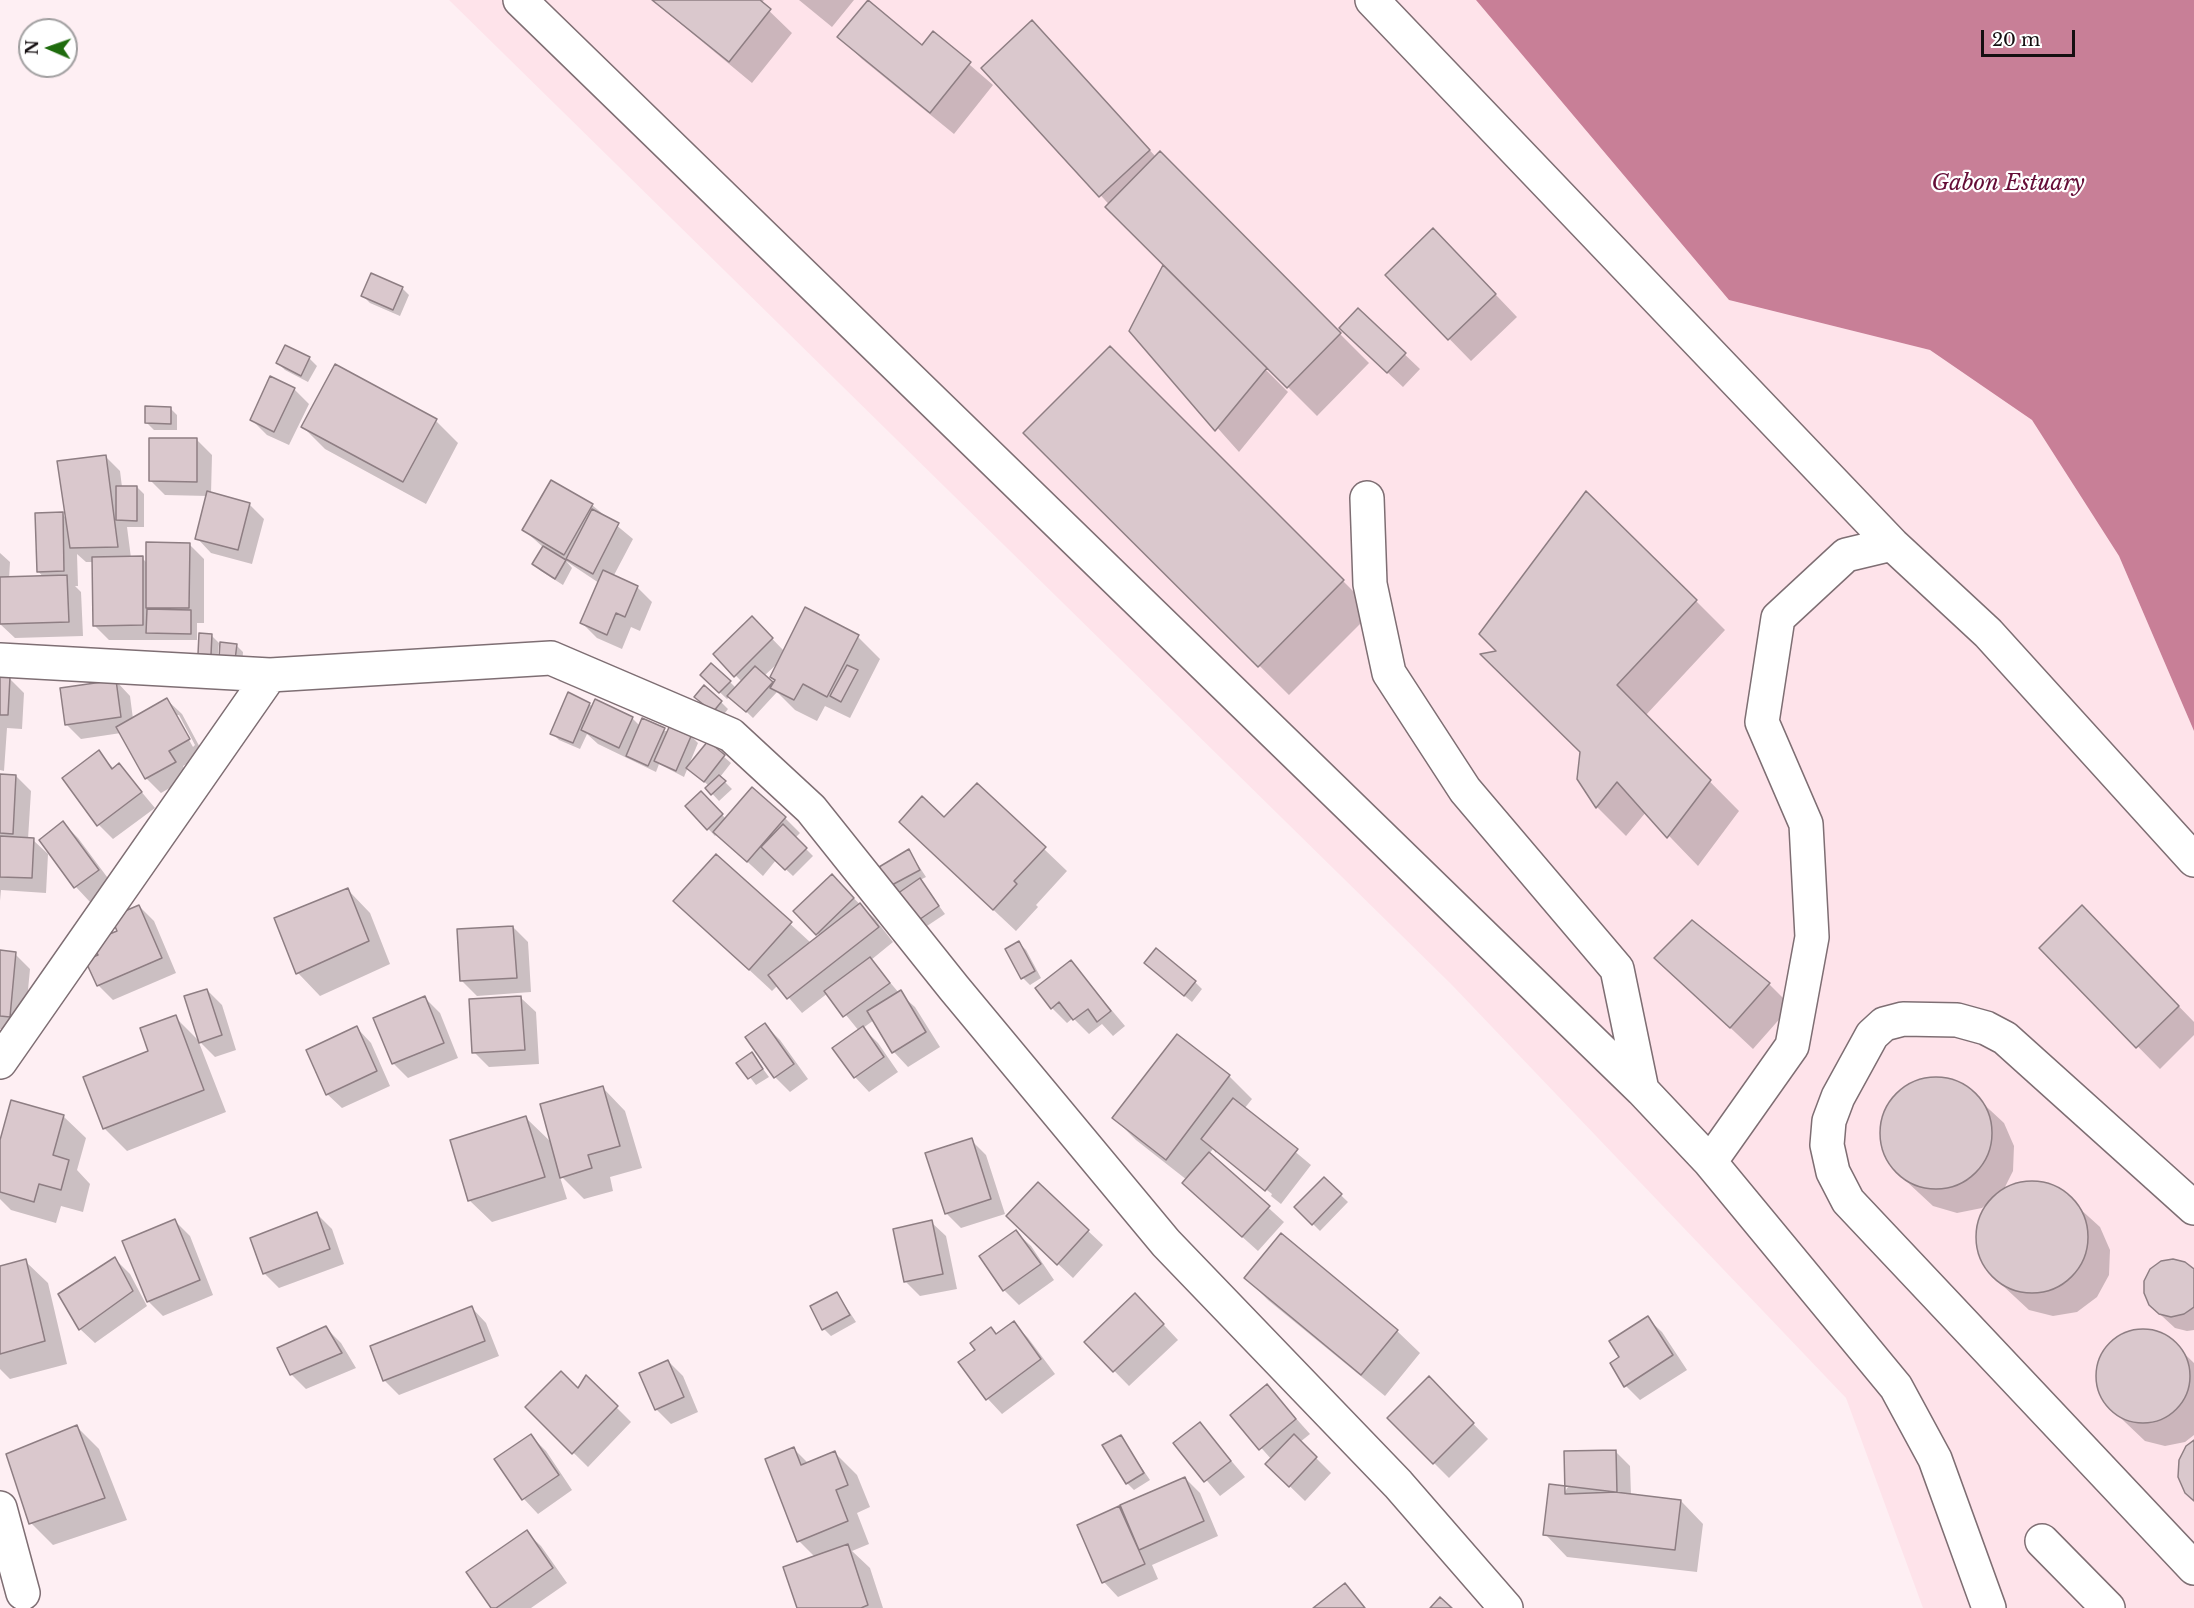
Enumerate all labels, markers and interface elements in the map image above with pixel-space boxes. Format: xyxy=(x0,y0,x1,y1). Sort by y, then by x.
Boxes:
north arrow xyxy=(18,18,78,78)
scale bar xyxy=(1984,18,2078,56)
text: 20 m xyxy=(1992,29,2040,51)
text: N xyxy=(22,40,42,55)
water label: Gabon Estuary xyxy=(1931,171,2085,197)

